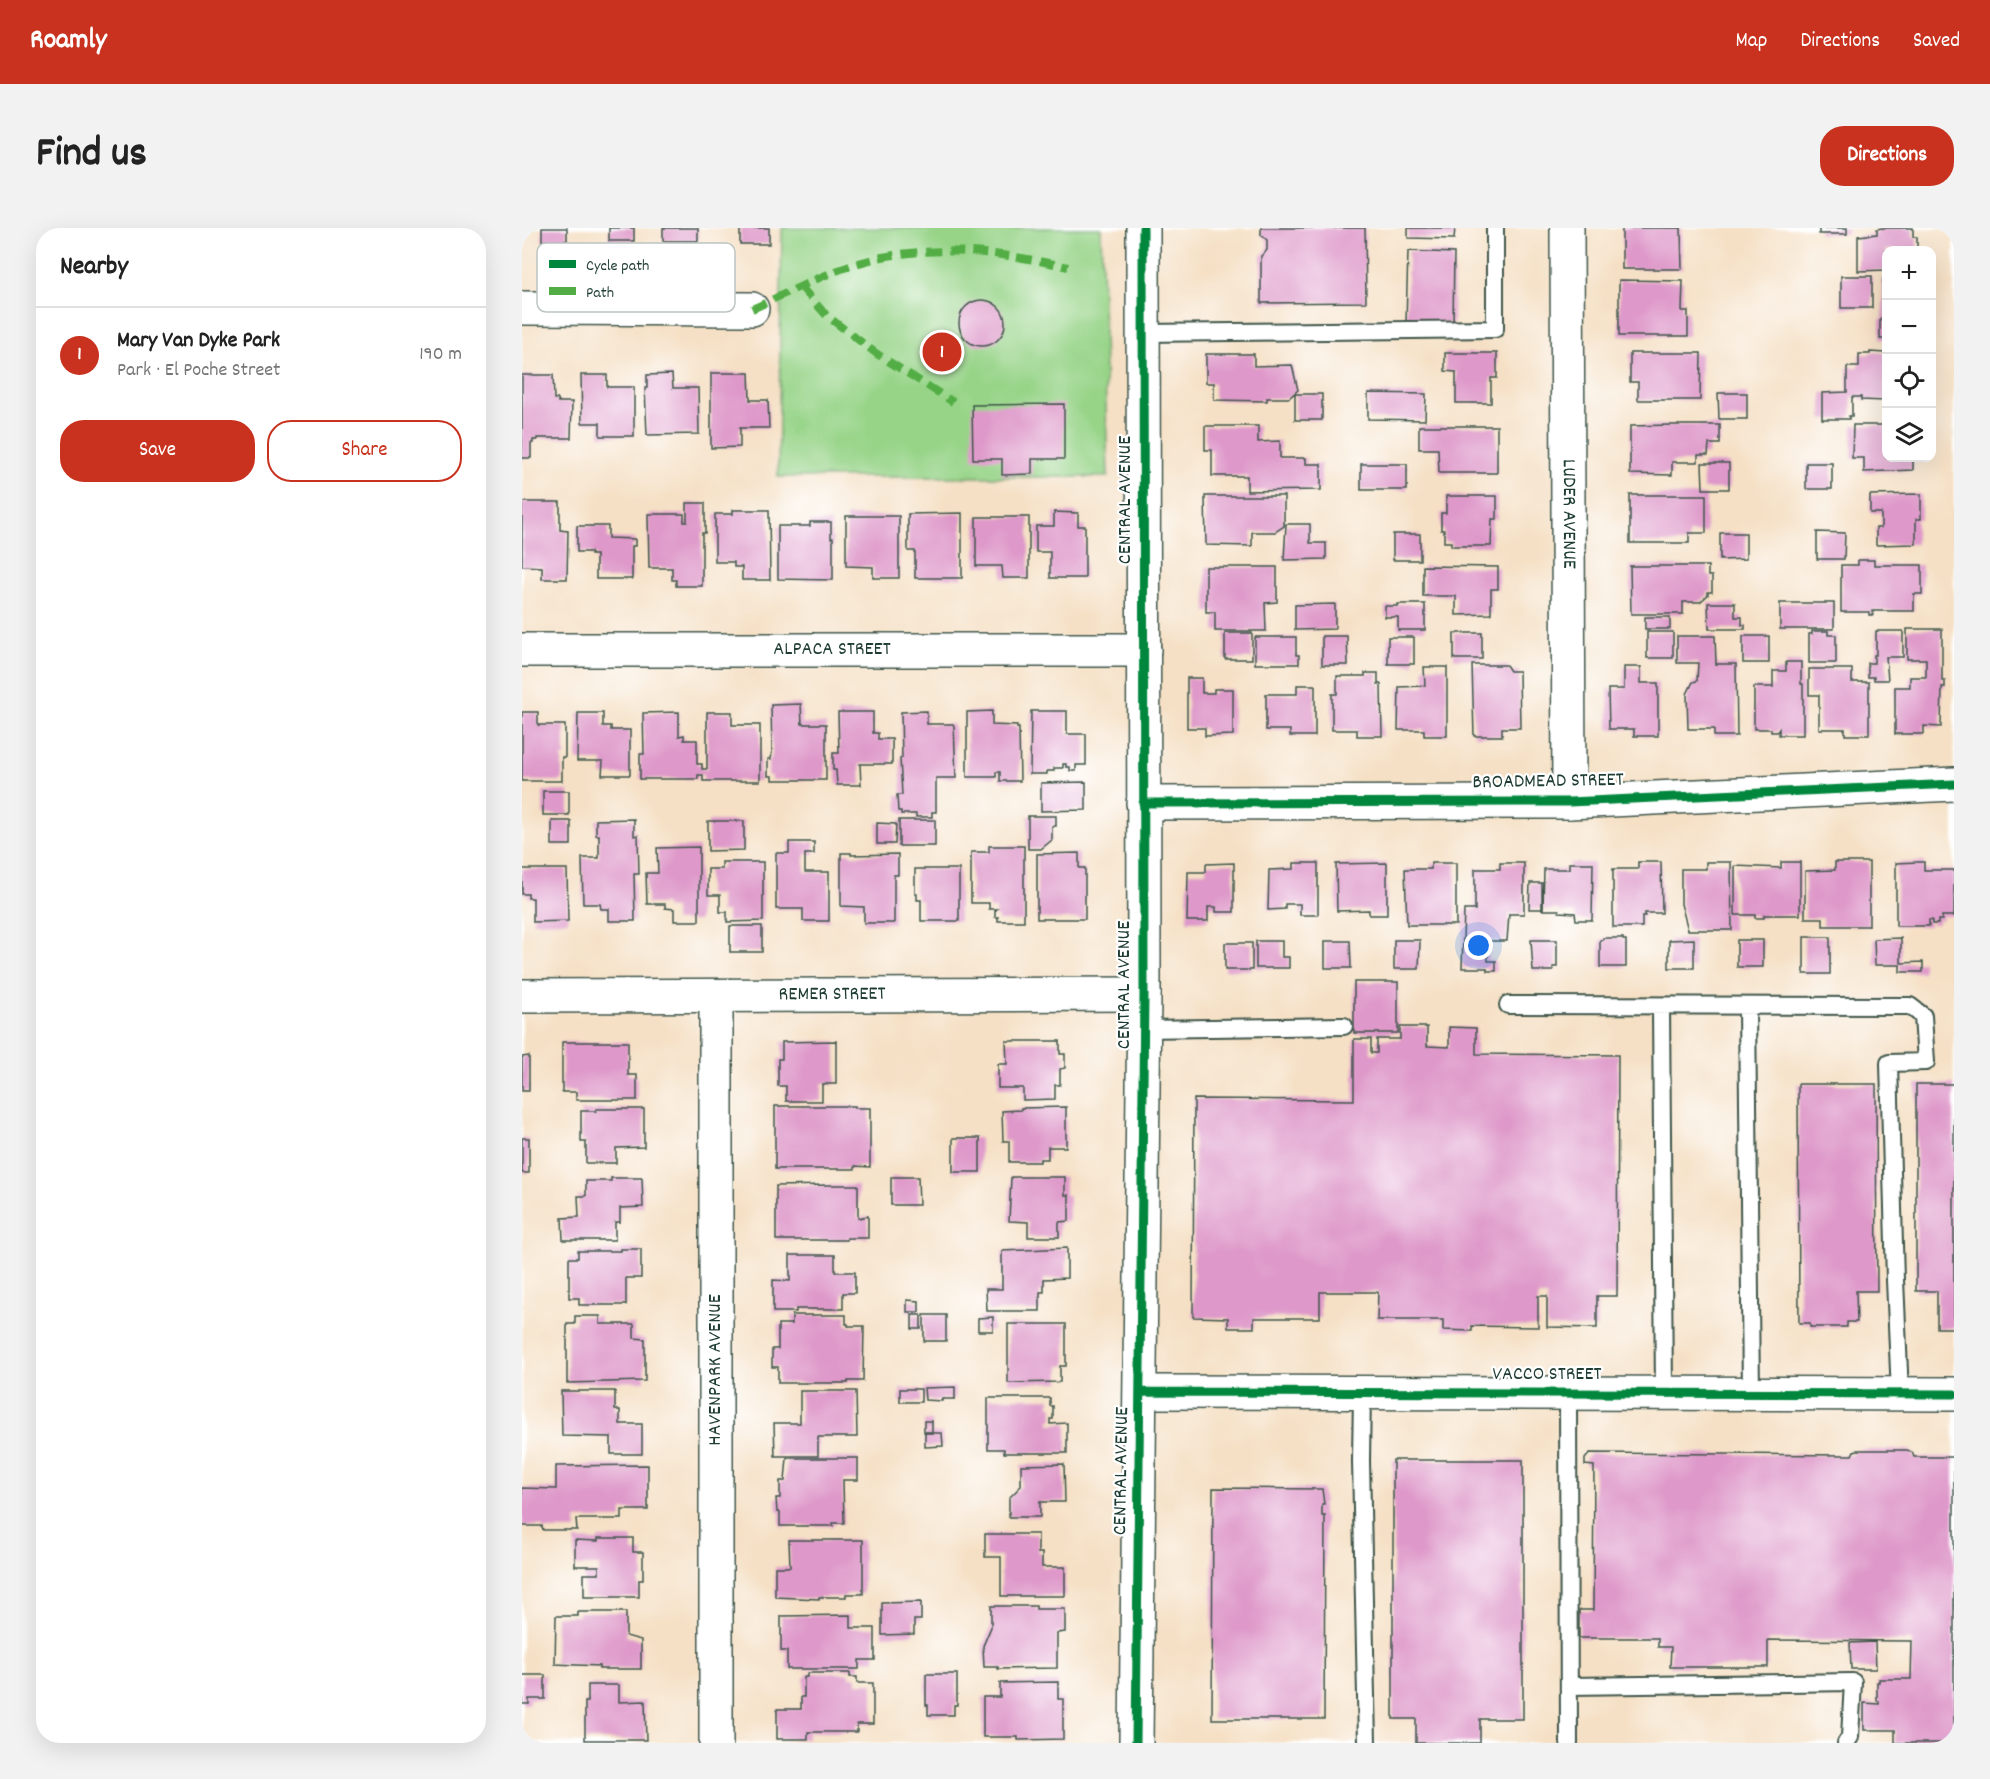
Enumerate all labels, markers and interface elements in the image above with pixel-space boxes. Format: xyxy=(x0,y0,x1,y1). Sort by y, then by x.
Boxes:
text: Roamly xyxy=(30,22,106,62)
text: Map xyxy=(1736,27,1767,57)
text: Directions xyxy=(1800,27,1880,57)
text: Saved xyxy=(1913,27,1960,57)
text: Find us xyxy=(36,126,147,186)
button: Directions xyxy=(1820,126,1954,186)
legend xyxy=(537,243,735,312)
map controls xyxy=(1882,246,1936,462)
button: + xyxy=(1882,246,1936,300)
text: Nearby xyxy=(60,249,128,286)
text: Cycle path xyxy=(586,255,649,278)
text: Path xyxy=(586,282,614,305)
button: − xyxy=(1882,300,1936,354)
text: Mary Van Dyke Park xyxy=(117,326,280,357)
pin: 1 xyxy=(922,330,962,374)
text: 1 xyxy=(77,341,82,369)
text: 190 m xyxy=(419,341,462,369)
button: locate xyxy=(1882,354,1936,408)
text: Park · El Poche Street xyxy=(117,357,280,385)
button: layers xyxy=(1882,408,1936,462)
button: Save xyxy=(60,420,255,482)
button: Share xyxy=(267,420,462,482)
street label: CENTRAL AVENUE xyxy=(1112,436,1140,564)
street label: LUDER AVENUE xyxy=(1554,459,1582,569)
street label: ALPACA STREET xyxy=(773,636,891,664)
street label: BROADMEAD STREET xyxy=(1472,767,1624,797)
street label: CENTRAL AVENUE xyxy=(1111,921,1139,1049)
your location xyxy=(1464,931,1493,960)
street label: REMER STREET xyxy=(779,981,885,1009)
street label: HAVENPARK AVENUE xyxy=(702,1294,730,1446)
street label: VACCO STREET xyxy=(1492,1361,1602,1389)
street label: CENTRAL AVENUE xyxy=(1107,1407,1137,1535)

